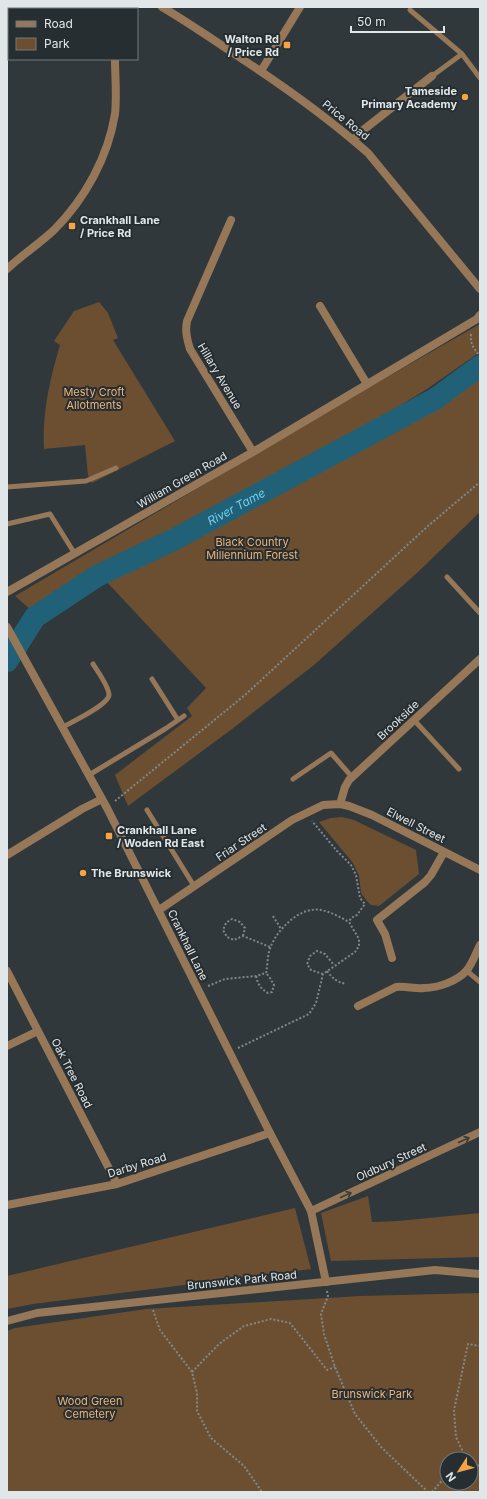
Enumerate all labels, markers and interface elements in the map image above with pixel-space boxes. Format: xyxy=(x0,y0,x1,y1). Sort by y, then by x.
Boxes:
legend xyxy=(8,8,138,60)
scale bar xyxy=(351,8,444,34)
text: 50 m xyxy=(357,14,386,29)
text: Road xyxy=(44,16,73,31)
place label: Walton Rd / Price Rd xyxy=(225,32,279,59)
text: Park xyxy=(44,36,70,51)
marker: Walton Rd / Price Rd xyxy=(282,40,292,50)
place label: Tameside Primary Academy xyxy=(361,84,457,111)
marker: Tameside Primary Academy xyxy=(460,92,470,102)
street label: Price Road xyxy=(320,97,372,143)
place label: Crankhall Lane / Price Rd xyxy=(80,213,160,240)
marker: Crankhall Lane / Price Rd xyxy=(67,221,77,231)
street label: Hillary Avenue xyxy=(195,340,245,412)
park label: Mesty Croft Allotments xyxy=(63,385,125,412)
street label: William Green Road xyxy=(135,449,229,511)
water label: River Tame xyxy=(204,484,268,528)
park label: Black Country Millennium Forest xyxy=(206,535,298,562)
street label: Brookside xyxy=(374,697,422,743)
street label: Elwell Street xyxy=(384,804,448,846)
street label: Friar Street xyxy=(213,820,269,864)
place label: Crankhall Lane / Woden Rd East xyxy=(117,823,204,850)
marker: Crankhall Lane / Woden Rd East xyxy=(104,831,114,841)
place label: The Brunswick xyxy=(91,866,172,880)
marker: The Brunswick xyxy=(78,868,88,878)
street label: Crankhall Lane xyxy=(165,907,211,983)
street label: Oak Tree Road xyxy=(48,1036,96,1110)
one-way arrow xyxy=(457,1136,469,1143)
street label: Oldbury Street xyxy=(354,1139,429,1184)
street label: Darby Road xyxy=(106,1149,168,1181)
one-way arrow xyxy=(340,1191,352,1198)
street label: Brunswick Park Road xyxy=(186,1267,298,1293)
park label: Brunswick Park xyxy=(332,1387,412,1401)
park label: Wood Green Cemetery xyxy=(58,1394,122,1421)
north arrow xyxy=(439,1451,479,1491)
text: N xyxy=(443,1469,459,1484)

